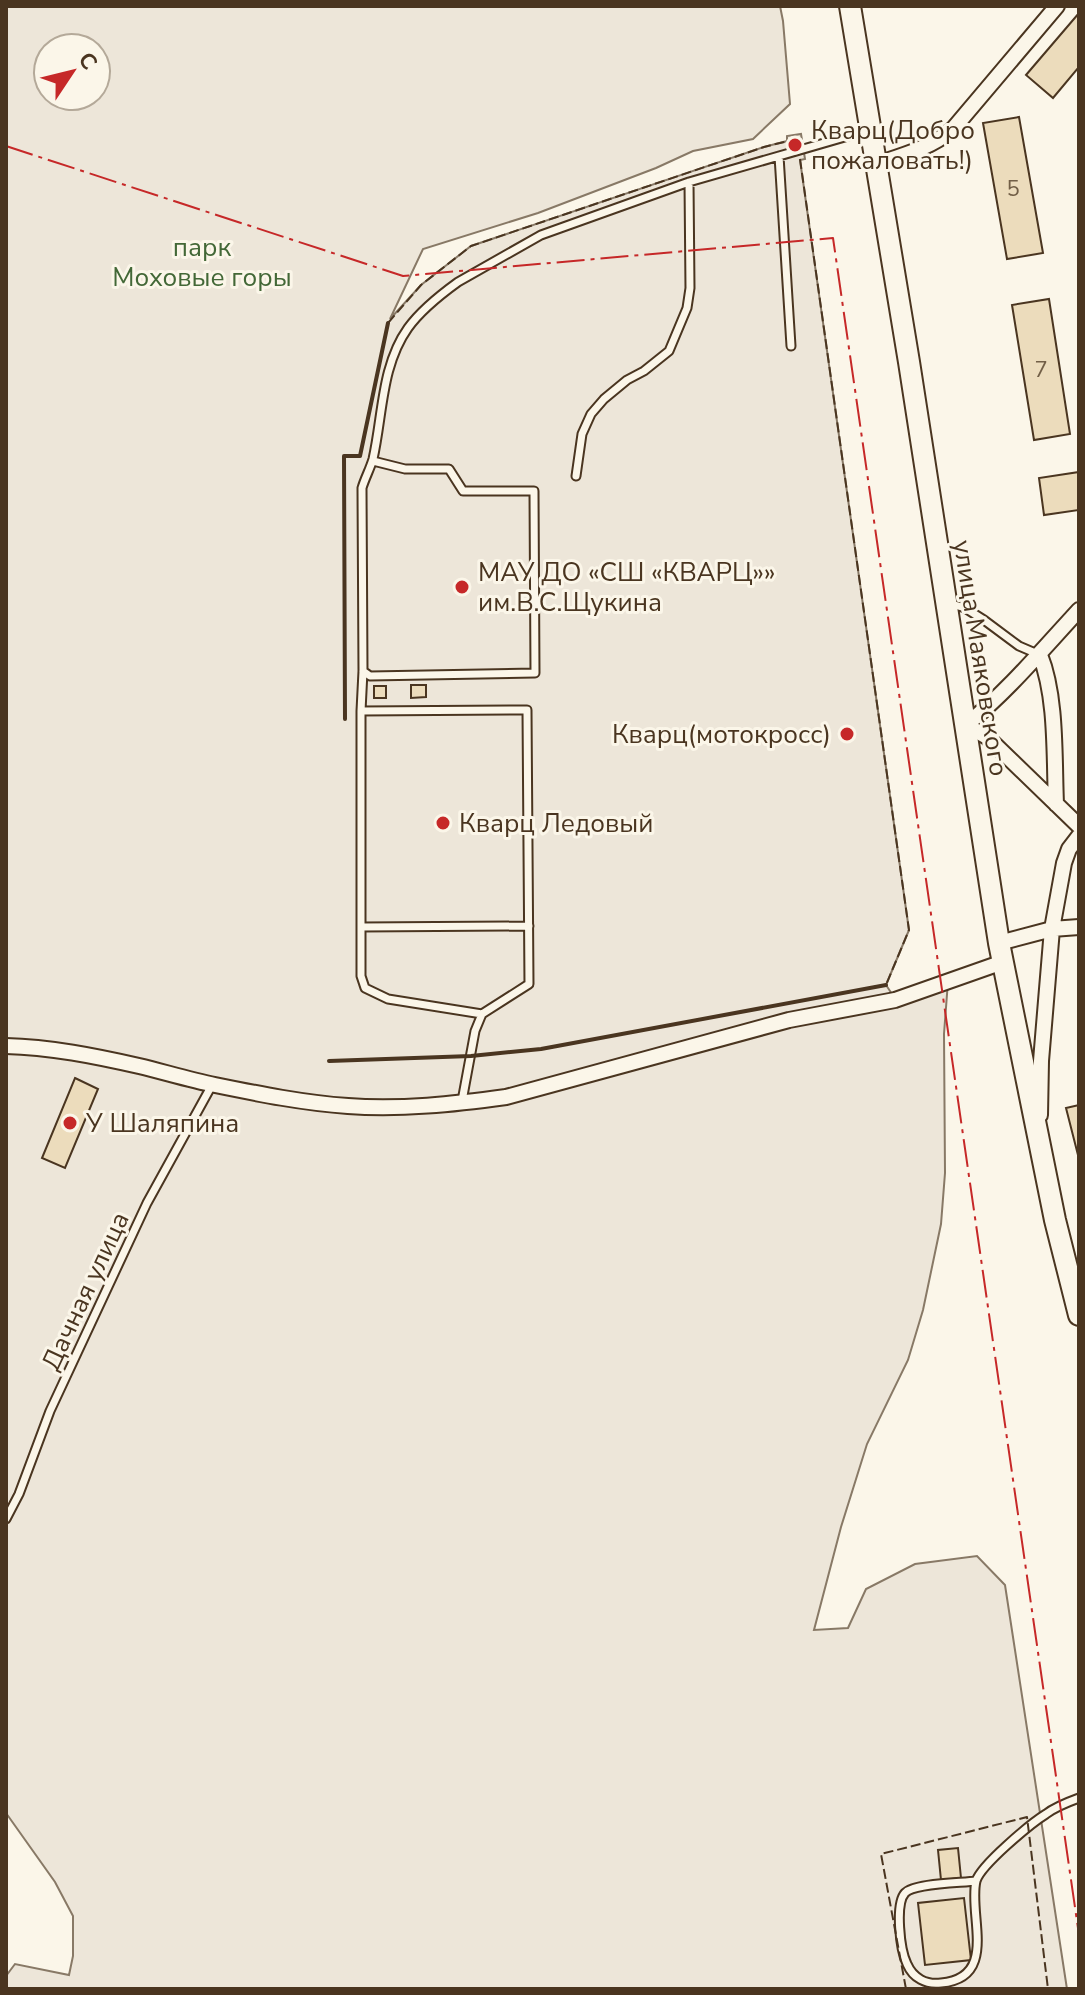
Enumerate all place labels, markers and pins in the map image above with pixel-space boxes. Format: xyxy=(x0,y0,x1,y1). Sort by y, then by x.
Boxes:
place label: Кварц(Добро пожаловать!) xyxy=(811,113,975,178)
marker: Кварц(Добро пожаловать!) xyxy=(786,136,804,154)
place label: МАУ ДО «СШ «КВАРЦ»» им.В.С.Щукина xyxy=(478,555,775,620)
marker: МАУ ДО «СШ «КВАРЦ»» им.В.С.Щукина xyxy=(453,578,471,596)
place label: Кварц(мотокросс) xyxy=(612,717,831,752)
marker: Кварц(мотокросс) xyxy=(838,725,856,743)
place label: Кварц Ледовый xyxy=(459,806,653,841)
marker: Кварц Ледовый xyxy=(434,814,452,832)
place label: У Шаляпина xyxy=(85,1106,239,1141)
marker: У Шаляпина xyxy=(61,1114,79,1132)

